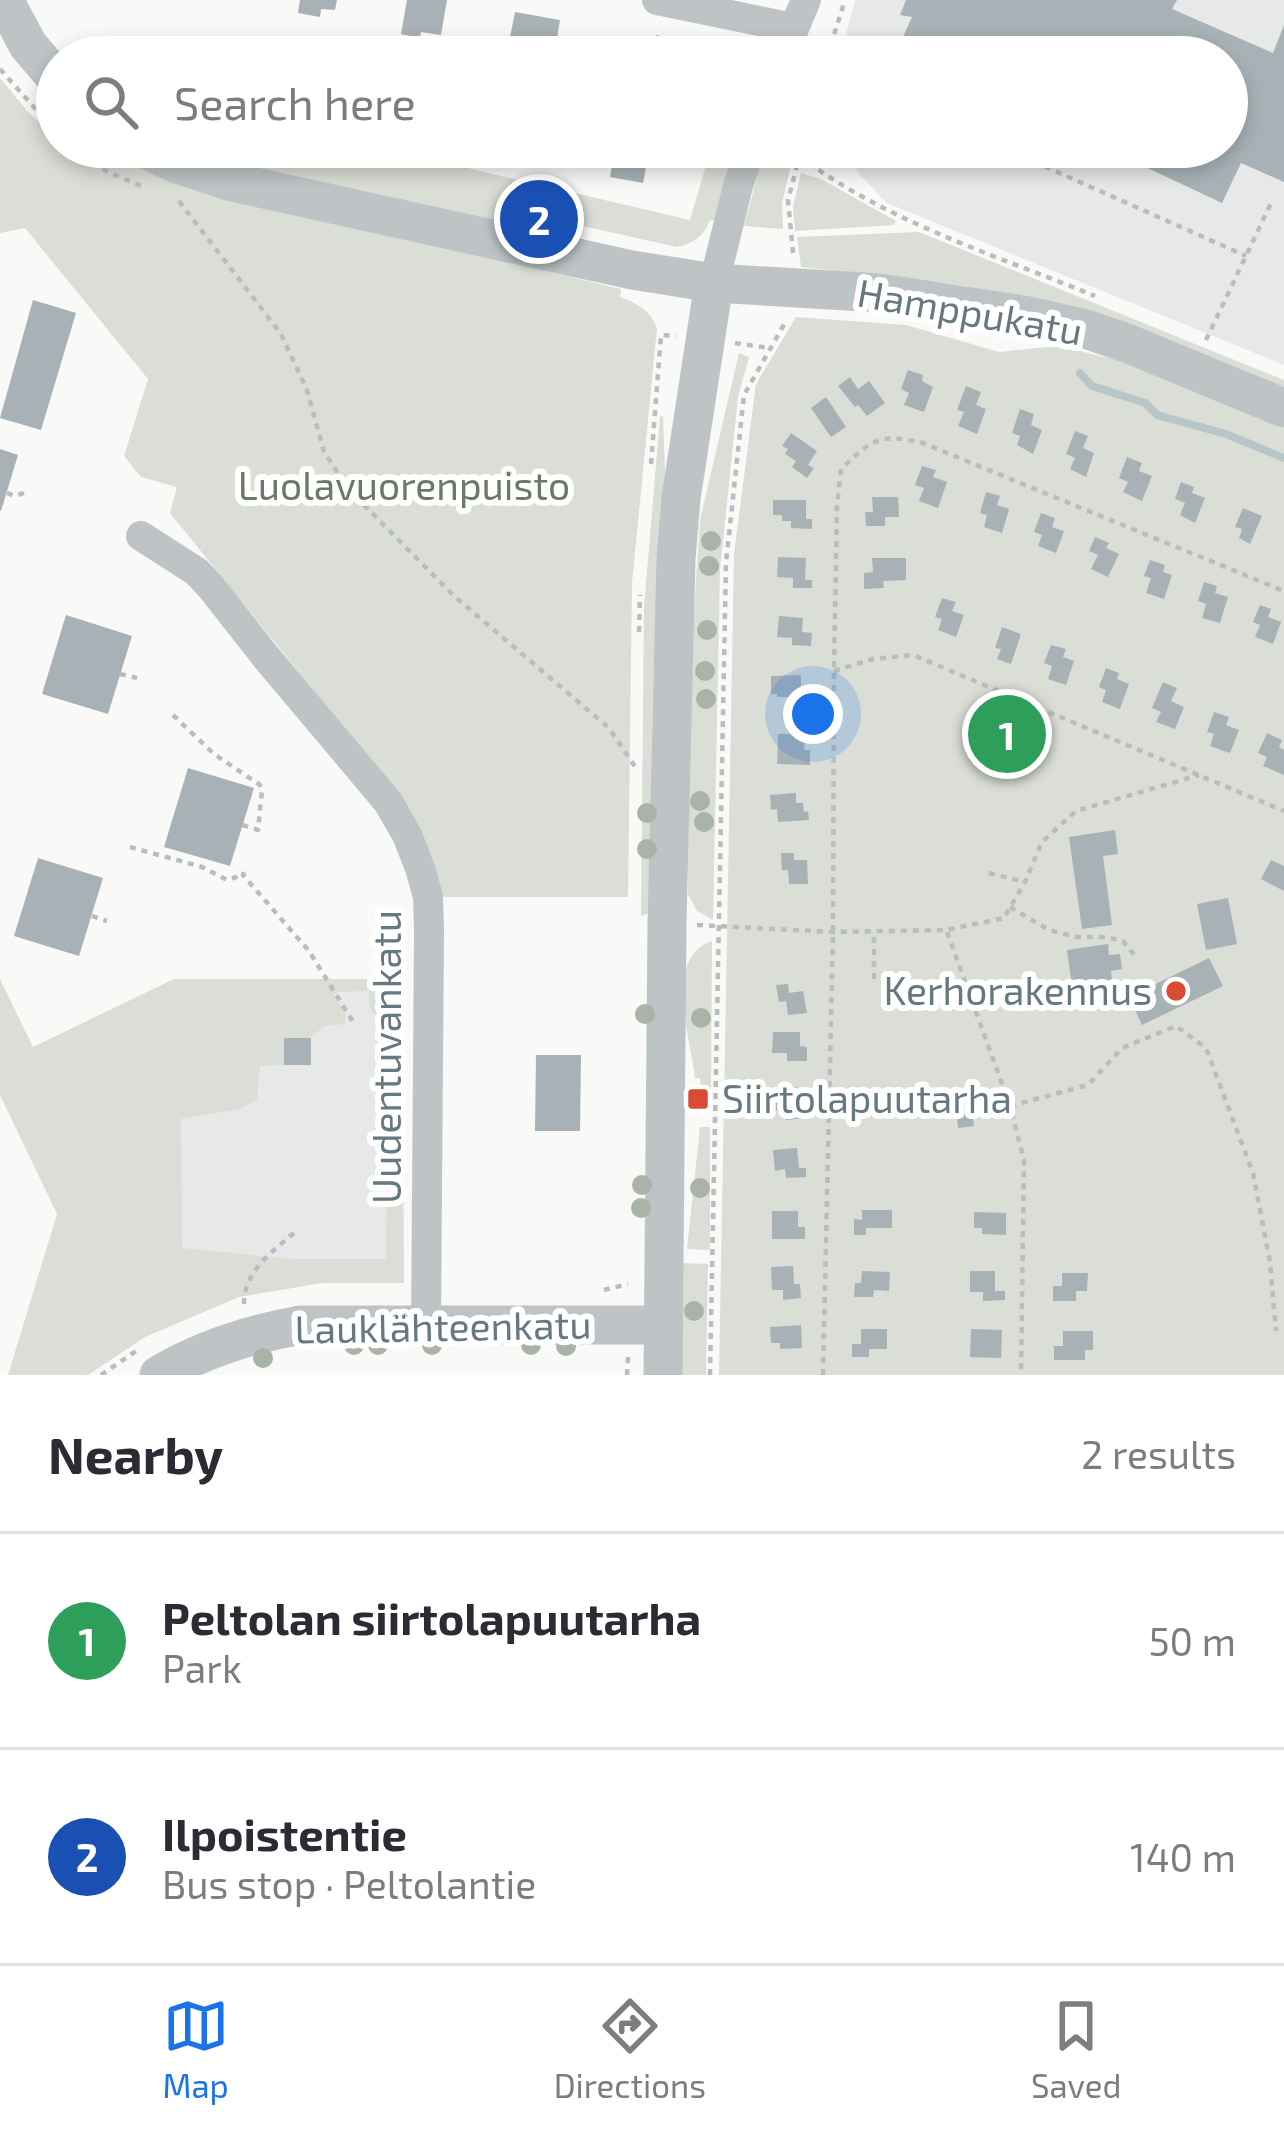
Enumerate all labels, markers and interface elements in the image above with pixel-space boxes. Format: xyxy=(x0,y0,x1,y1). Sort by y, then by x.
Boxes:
search box xyxy=(36,36,1248,168)
icon: search xyxy=(78,69,144,135)
text: Search here xyxy=(174,75,416,129)
pin: 2 xyxy=(500,174,578,264)
street label: Hamppukatu xyxy=(854,268,1086,353)
park label: Luolavuorenpuisto xyxy=(238,461,570,508)
your location xyxy=(783,684,843,744)
pin: 1 xyxy=(968,689,1046,779)
street label: Uudentuvankatu xyxy=(362,910,409,1204)
place label: Kerhorakennus xyxy=(883,966,1152,1013)
marker: Kerhorakennus xyxy=(1163,978,1189,1004)
place label: Siirtolapuutarha xyxy=(722,1074,1012,1121)
marker: Siirtolapuutarha xyxy=(685,1086,711,1112)
street label: Lauklähteenkatu xyxy=(294,1299,592,1352)
text: Nearby xyxy=(48,1423,223,1484)
text: 2 results xyxy=(1081,1430,1236,1477)
text: Peltolan siirtolapuutarha xyxy=(162,1590,701,1644)
text: 1 xyxy=(79,1617,95,1664)
text: 50 m xyxy=(1149,1617,1236,1664)
text: Park xyxy=(162,1644,242,1691)
text: Ilpoistentie xyxy=(162,1806,407,1860)
text: 2 xyxy=(76,1833,98,1880)
text: 140 m xyxy=(1130,1833,1236,1880)
text: Bus stop · Peltolantie xyxy=(162,1860,536,1907)
tab: Map xyxy=(163,1993,229,2105)
tab: Directions xyxy=(554,1993,706,2105)
tab: Saved xyxy=(1031,1993,1121,2105)

